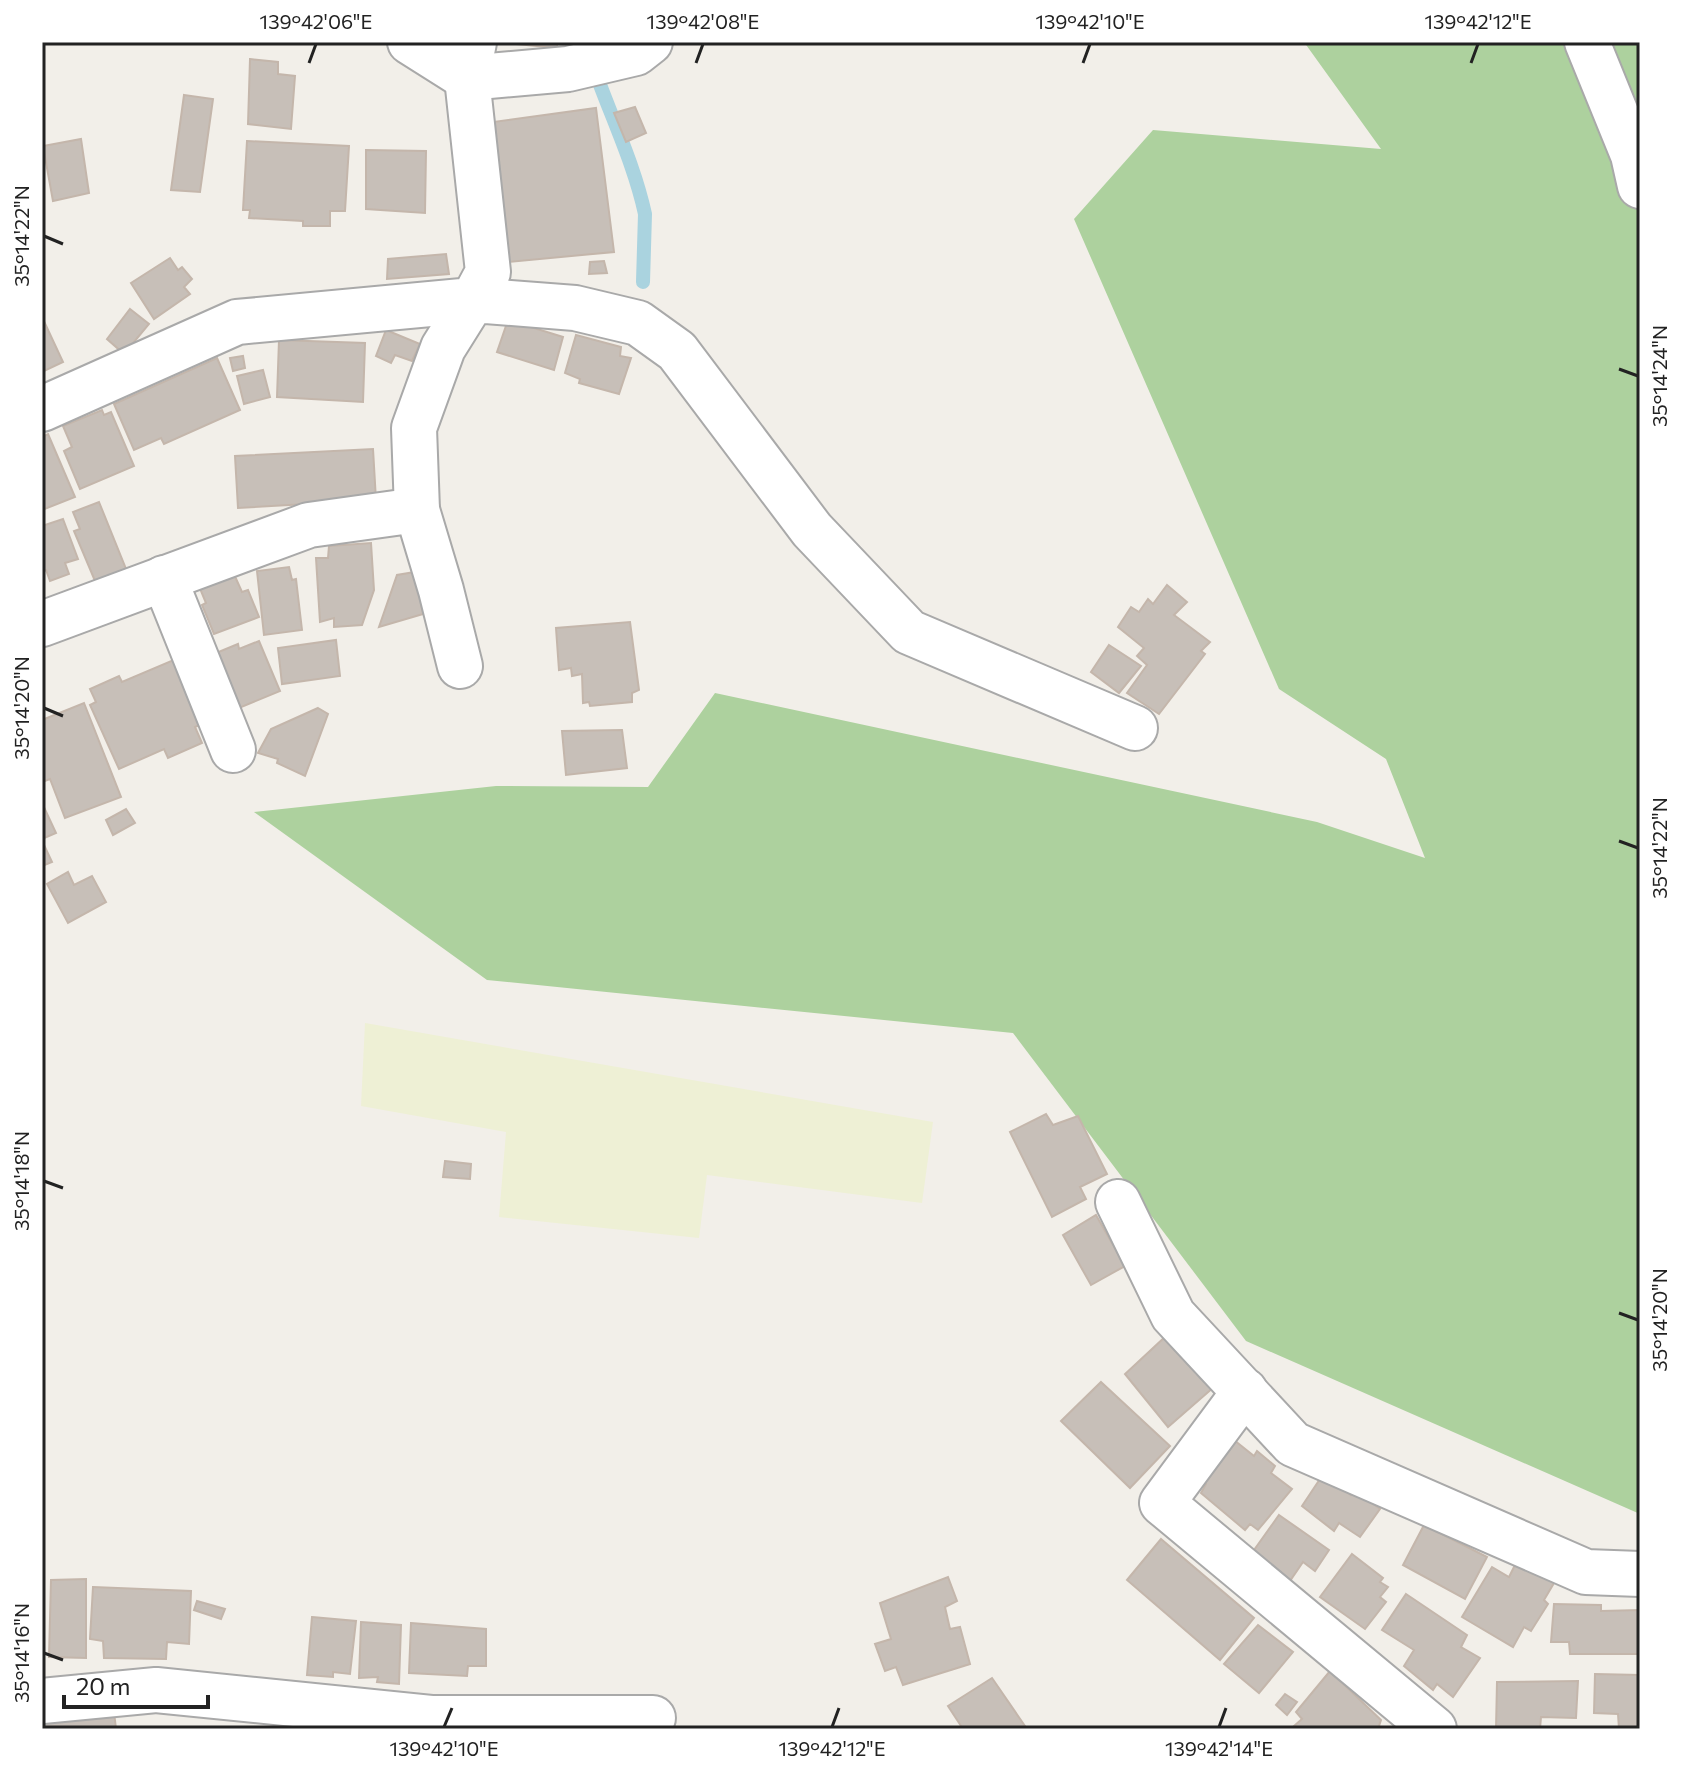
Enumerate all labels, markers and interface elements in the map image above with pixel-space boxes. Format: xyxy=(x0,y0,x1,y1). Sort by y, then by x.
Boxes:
text: 139°42'06"E xyxy=(260,9,372,33)
text: 139°42'08"E xyxy=(647,9,759,33)
text: 139°42'10"E xyxy=(1035,9,1145,33)
text: 139°42'12"E xyxy=(1424,9,1532,33)
text: 35°14'22"N xyxy=(9,185,33,287)
text: 35°14'24"N xyxy=(1647,325,1671,427)
text: 35°14'20"N xyxy=(9,656,33,760)
text: 35°14'22"N xyxy=(1647,797,1671,899)
text: 35°14'18"N xyxy=(9,1131,33,1231)
text: 35°14'20"N xyxy=(1647,1268,1671,1372)
text: 35°14'16"N xyxy=(9,1603,33,1703)
scale bar xyxy=(64,1659,208,1709)
text: 20 m xyxy=(76,1671,130,1700)
text: 139°42'10"E xyxy=(389,1736,499,1760)
text: 139°42'12"E xyxy=(778,1736,886,1760)
text: 139°42'14"E xyxy=(1165,1736,1273,1760)

